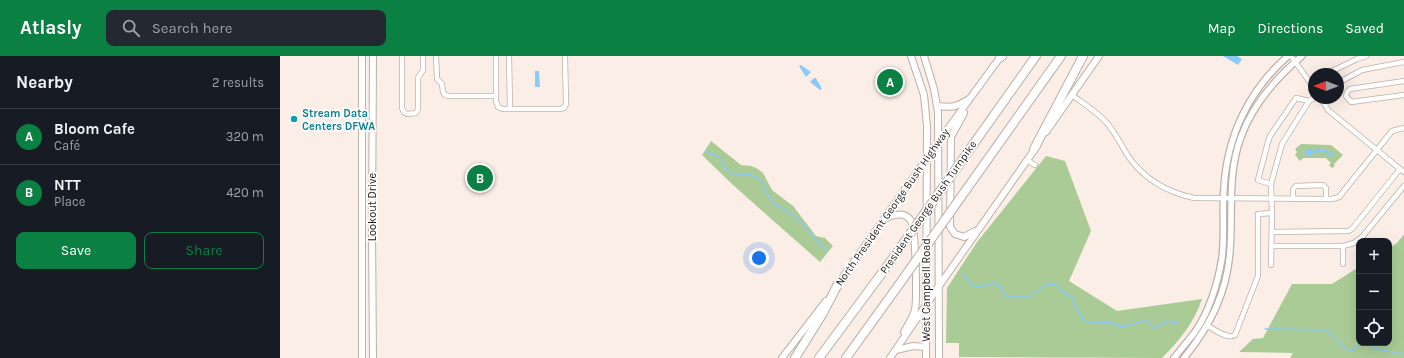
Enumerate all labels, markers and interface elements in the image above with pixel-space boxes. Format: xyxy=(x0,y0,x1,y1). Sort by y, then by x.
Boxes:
search box xyxy=(106,10,386,46)
text: Atlasly xyxy=(20,17,82,39)
icon: search xyxy=(120,17,142,39)
text: Search here xyxy=(152,19,232,37)
text: Map xyxy=(1208,20,1236,37)
text: Directions xyxy=(1258,20,1323,37)
text: Saved xyxy=(1345,20,1384,37)
pin: A xyxy=(877,67,903,97)
north arrow xyxy=(1308,68,1344,104)
text: Nearby xyxy=(16,72,73,92)
text: 2 results xyxy=(212,75,264,90)
place label: Stream Data Centers DFWA xyxy=(302,107,375,133)
marker: Stream Data Centers DFWA xyxy=(289,114,299,124)
text: Bloom Cafe xyxy=(54,120,135,138)
street label: North President George Bush Highway xyxy=(833,126,952,289)
text: A xyxy=(25,129,33,144)
text: 320 m xyxy=(226,129,264,144)
text: Café xyxy=(54,138,80,153)
street label: President George Bush Turnpike xyxy=(877,138,980,276)
pin: B xyxy=(467,163,493,193)
street label: Lookout Drive xyxy=(366,172,379,241)
text: NTT xyxy=(54,176,81,194)
text: B xyxy=(25,185,33,200)
text: 420 m xyxy=(226,185,264,200)
text: Place xyxy=(54,194,85,209)
button: Save xyxy=(16,232,136,269)
button: Share xyxy=(144,232,264,269)
street label: West Campbell Road xyxy=(920,238,933,342)
map controls xyxy=(1356,238,1392,346)
button: + xyxy=(1356,238,1392,274)
your location xyxy=(749,248,769,268)
button: − xyxy=(1356,274,1392,310)
button: locate xyxy=(1356,310,1392,346)

